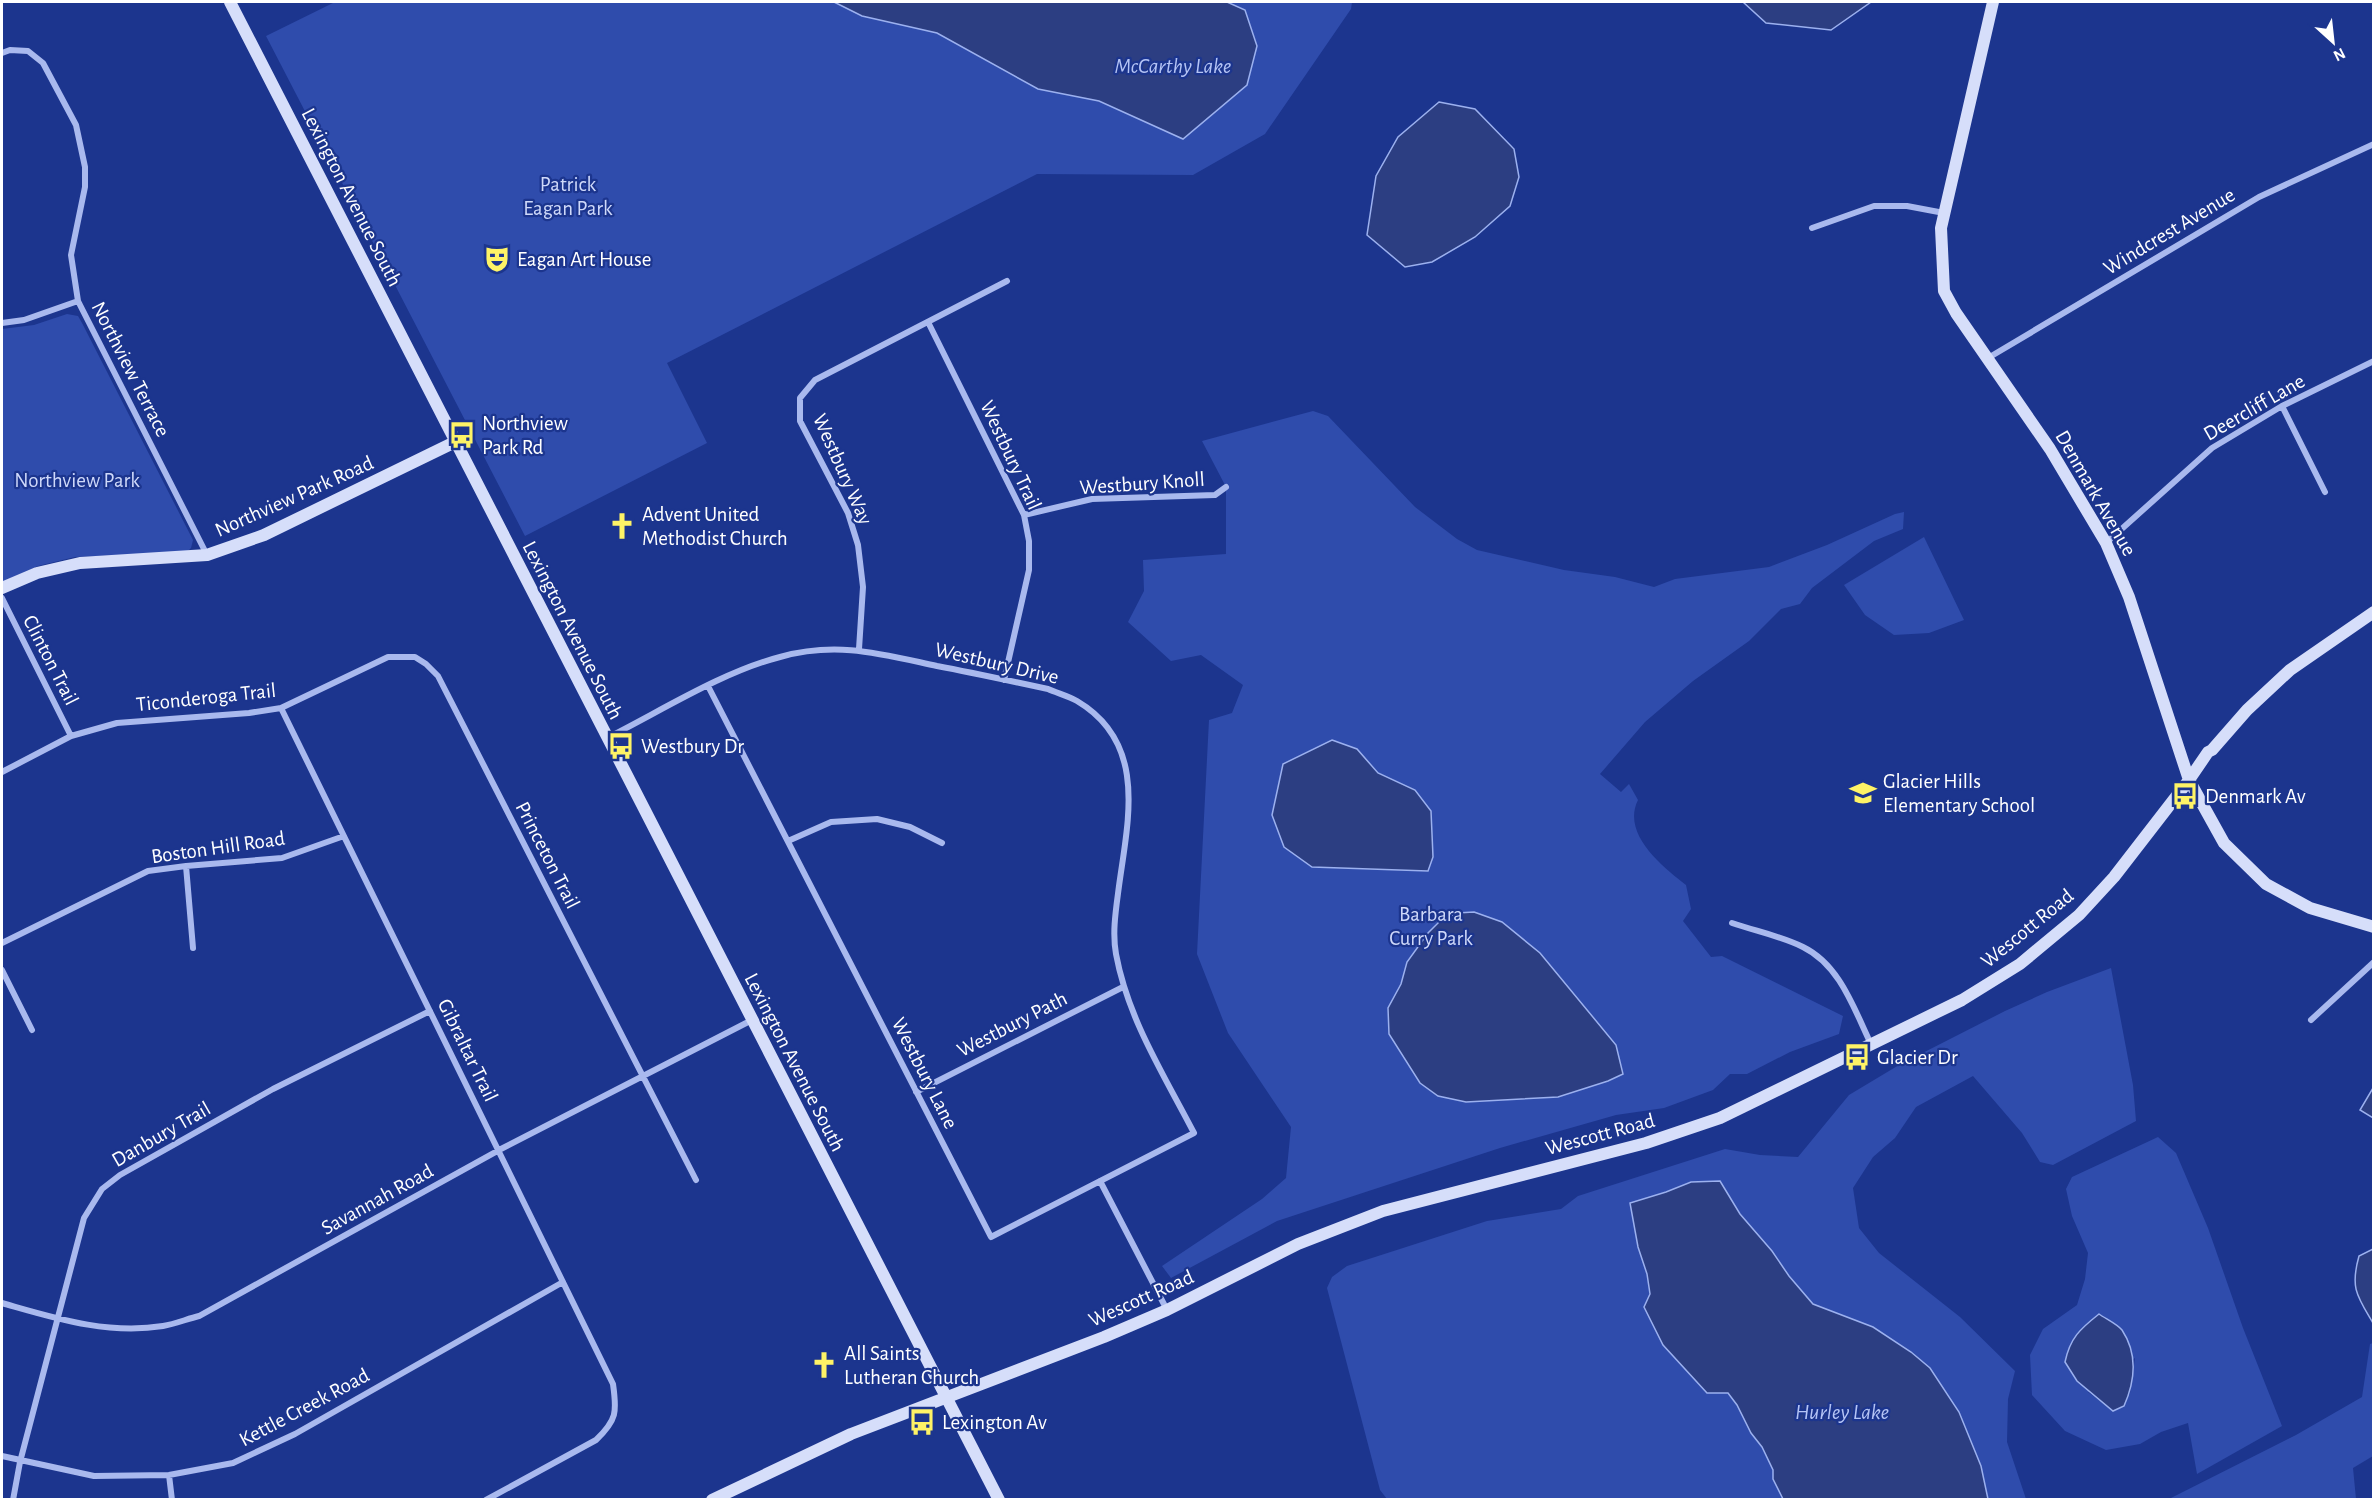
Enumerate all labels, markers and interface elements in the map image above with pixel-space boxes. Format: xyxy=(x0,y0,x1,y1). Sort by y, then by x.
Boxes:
north arrow xyxy=(2303,12,2363,72)
text: N xyxy=(2331,45,2348,64)
water label: McCarthy Lake xyxy=(1115,55,1231,77)
street label: Lexington Avenue South xyxy=(297,105,406,290)
park label: Patrick Eagan Park xyxy=(523,174,613,219)
street label: Windcrest Avenue xyxy=(2100,184,2239,279)
theatre icon: Eagan Art House xyxy=(482,244,512,274)
place label: Eagan Art House xyxy=(517,249,651,270)
street label: Northview Terrace xyxy=(87,298,174,440)
street label: Deercliff Lane xyxy=(2200,370,2308,445)
street label: Westbury Trail xyxy=(976,397,1045,513)
street label: Westbury Way xyxy=(809,411,876,528)
place label: Northview Park Rd xyxy=(482,413,568,458)
bus stop icon: Northview Park Rd xyxy=(447,420,477,450)
street label: Denmark Avenue xyxy=(2051,427,2140,560)
street label: Northview Park Road xyxy=(212,452,377,541)
street label: Westbury Knoll xyxy=(1079,469,1205,498)
park label: Northview Park xyxy=(14,470,140,491)
place label: Advent United Methodist Church xyxy=(642,504,788,549)
church icon: Advent United Methodist Church xyxy=(607,511,637,541)
street label: Lexington Avenue South xyxy=(518,538,627,723)
street label: Clinton Trail xyxy=(19,612,82,709)
street label: Westbury Drive xyxy=(933,639,1061,688)
street label: Ticonderoga Trail xyxy=(135,680,277,715)
bus stop icon: Westbury Dr xyxy=(606,731,636,761)
place label: Westbury Dr xyxy=(641,736,744,757)
place label: Glacier Hills Elementary School xyxy=(1883,771,2035,816)
school or university icon: Glacier Hills Elementary School xyxy=(1848,778,1878,808)
bus stop icon: Denmark Av xyxy=(2170,781,2200,811)
place label: Denmark Av xyxy=(2205,786,2306,807)
street label: Princeton Trail xyxy=(512,798,584,912)
street label: Boston Hill Road xyxy=(150,828,286,867)
street label: Wescott Road xyxy=(1977,885,2078,972)
park label: Barbara Curry Park xyxy=(1389,904,1473,949)
street label: Lexington Avenue South xyxy=(740,970,849,1155)
street label: Westbury Path xyxy=(954,988,1071,1061)
street label: Gibraltar Trail xyxy=(434,995,501,1105)
street label: Westbury Lane xyxy=(888,1014,961,1132)
bus stop icon: Glacier Dr xyxy=(1842,1042,1872,1072)
place label: Glacier Dr xyxy=(1877,1047,1958,1068)
street label: Danbury Trail xyxy=(108,1098,214,1171)
street label: Wescott Road xyxy=(1543,1110,1657,1159)
street label: Savannah Road xyxy=(318,1160,437,1239)
street label: Wescott Road xyxy=(1086,1266,1197,1331)
place label: All Saints Lutheran Church xyxy=(844,1343,979,1388)
church icon: All Saints Lutheran Church xyxy=(809,1350,839,1380)
street label: Kettle Creek Road xyxy=(236,1364,373,1450)
water label: Hurley Lake xyxy=(1795,1401,1889,1423)
bus stop icon: Lexington Av xyxy=(907,1407,937,1437)
place label: Lexington Av xyxy=(942,1412,1047,1433)

